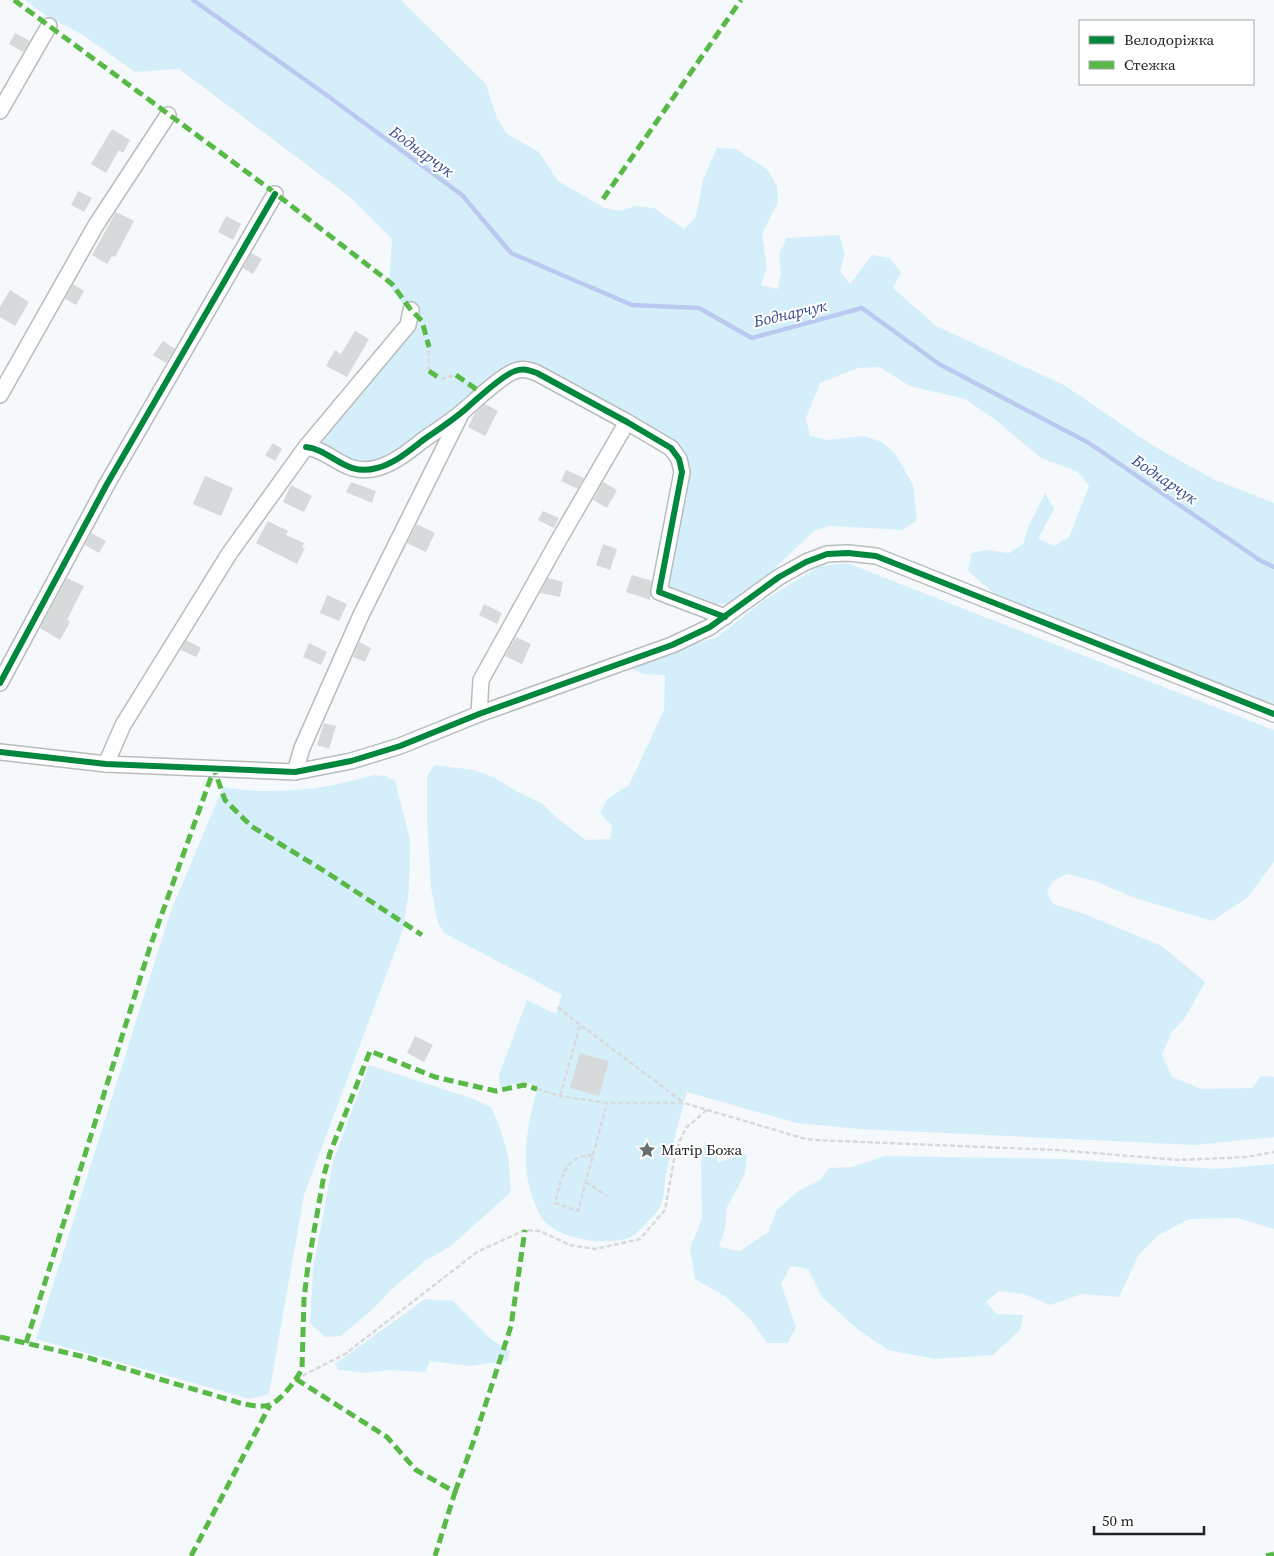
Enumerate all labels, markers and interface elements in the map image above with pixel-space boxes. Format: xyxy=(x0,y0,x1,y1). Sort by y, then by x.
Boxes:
legend xyxy=(1079,20,1254,85)
text: Велодоріжка xyxy=(1124,29,1214,50)
text: Стежка xyxy=(1124,54,1176,75)
water label: Боднарчук xyxy=(385,120,459,182)
water label: Боднарчук xyxy=(750,294,829,332)
water label: Боднарчук xyxy=(1127,448,1202,509)
place label: Матір Божа xyxy=(661,1139,742,1160)
place icon: Матір Божа xyxy=(637,1140,657,1160)
scale bar xyxy=(1094,1504,1204,1536)
text: 50 m xyxy=(1102,1510,1134,1531)

